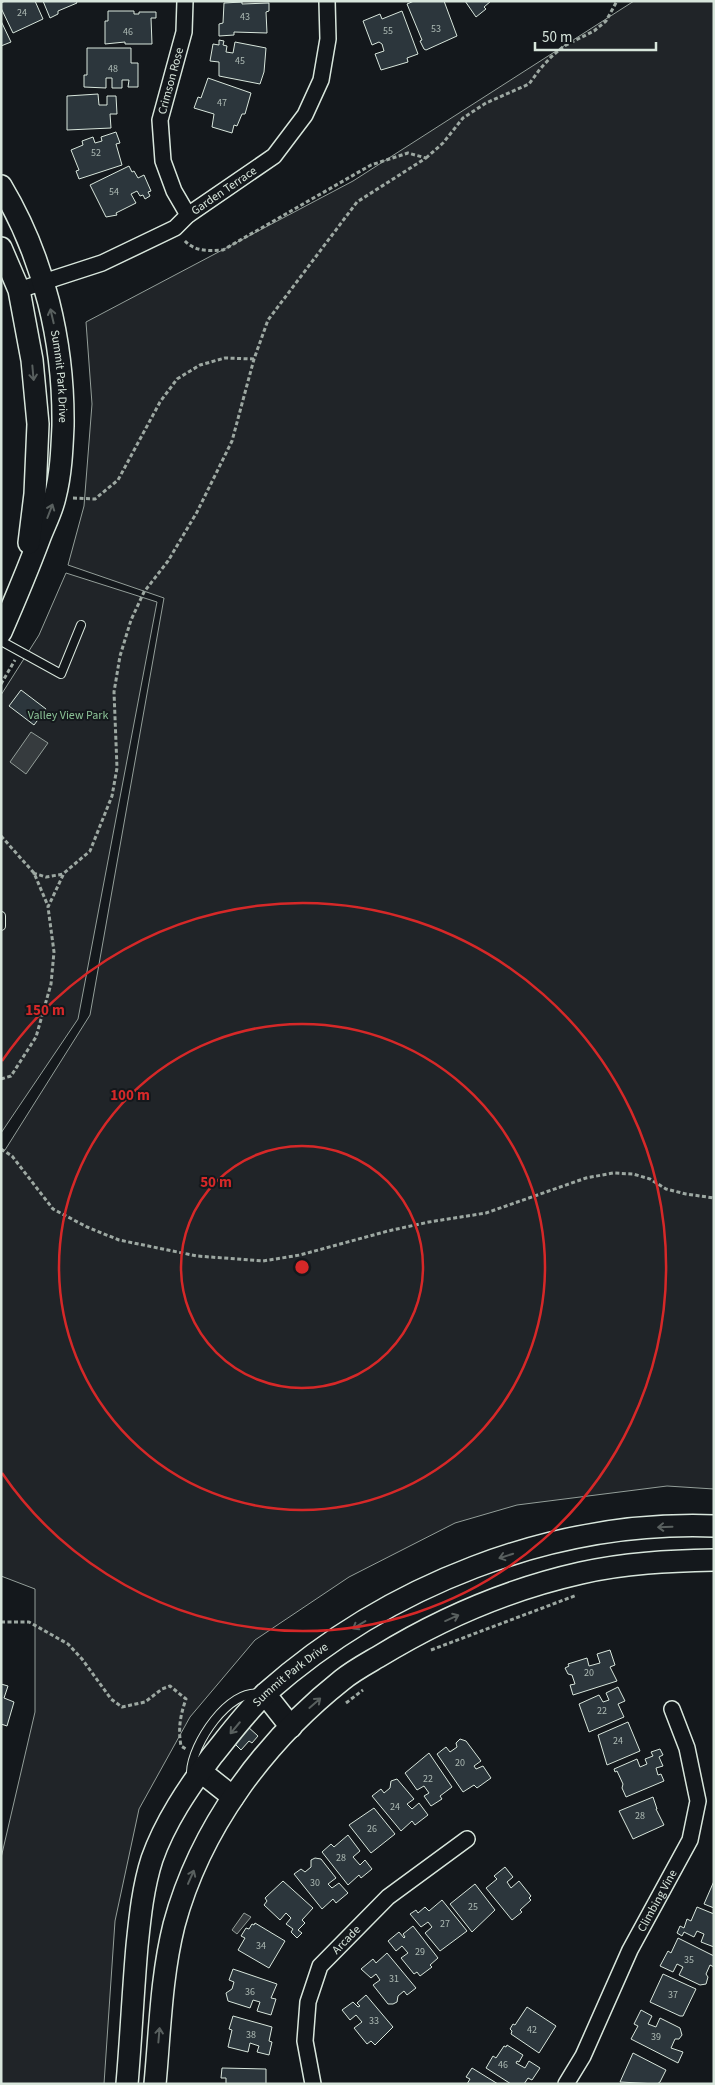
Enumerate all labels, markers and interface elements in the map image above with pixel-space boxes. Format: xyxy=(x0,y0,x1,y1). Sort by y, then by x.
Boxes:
house number: 24 xyxy=(17,6,27,20)
house number: 43 xyxy=(240,10,250,24)
scale bar xyxy=(535,20,656,52)
house number: 53 xyxy=(431,22,441,36)
house number: 55 xyxy=(383,24,393,38)
house number: 46 xyxy=(123,25,133,39)
text: 50 m xyxy=(542,27,572,48)
street label: Crimson Rose xyxy=(154,46,188,116)
house number: 45 xyxy=(235,54,245,68)
house number: 48 xyxy=(108,62,118,76)
house number: 47 xyxy=(217,96,227,110)
house number: 52 xyxy=(91,146,101,160)
street label: Garden Terrace xyxy=(188,162,260,219)
house number: 54 xyxy=(109,185,119,199)
one-way arrow xyxy=(47,309,56,325)
street label: Summit Park Drive xyxy=(46,328,72,423)
one-way arrow xyxy=(29,365,38,381)
one-way arrow xyxy=(46,504,55,520)
park label: Valley View Park xyxy=(28,707,108,724)
text: 150 m xyxy=(25,1000,65,1021)
text: 100 m xyxy=(110,1085,150,1106)
text: 50 m xyxy=(200,1172,232,1193)
centre of rings xyxy=(293,1258,311,1276)
one-way arrow xyxy=(657,1523,673,1532)
one-way arrow xyxy=(498,1552,514,1562)
one-way arrow xyxy=(444,1612,459,1622)
one-way arrow xyxy=(352,1621,367,1631)
street label: Summit Park Drive xyxy=(249,1638,331,1710)
house number: 20 xyxy=(584,1666,594,1680)
one-way arrow xyxy=(308,1698,321,1709)
house number: 22 xyxy=(597,1704,607,1718)
one-way arrow xyxy=(229,1721,240,1734)
house number: 24 xyxy=(613,1734,623,1748)
house number: 20 xyxy=(455,1756,465,1770)
house number: 22 xyxy=(423,1772,433,1786)
house number: 24 xyxy=(390,1800,400,1814)
house number: 28 xyxy=(635,1809,645,1823)
house number: 26 xyxy=(367,1822,377,1836)
house number: 28 xyxy=(336,1851,346,1865)
street label: Climbing Vine xyxy=(633,1866,681,1935)
one-way arrow xyxy=(187,1870,197,1885)
house number: 30 xyxy=(310,1876,320,1890)
house number: 25 xyxy=(468,1900,478,1914)
house number: 27 xyxy=(440,1917,450,1931)
street label: Arcade xyxy=(328,1921,364,1958)
house number: 34 xyxy=(256,1939,266,1953)
house number: 29 xyxy=(415,1945,425,1959)
house number: 35 xyxy=(684,1953,694,1967)
house number: 31 xyxy=(389,1972,399,1986)
house number: 36 xyxy=(245,1985,255,1999)
house number: 37 xyxy=(668,1988,678,2002)
house number: 33 xyxy=(369,2014,379,2028)
house number: 42 xyxy=(527,2023,537,2037)
one-way arrow xyxy=(155,2027,164,2043)
house number: 38 xyxy=(246,2028,256,2042)
house number: 39 xyxy=(651,2030,661,2044)
house number: 46 xyxy=(498,2058,508,2072)

